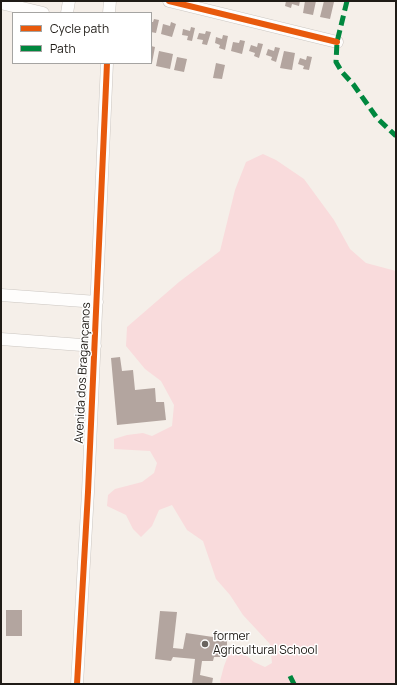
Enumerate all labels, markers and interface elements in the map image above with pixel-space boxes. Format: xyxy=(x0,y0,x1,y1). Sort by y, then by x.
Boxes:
legend xyxy=(12,12,152,64)
text: Cycle path xyxy=(50,20,109,37)
text: Path xyxy=(50,40,76,57)
street label: Avenida dos Bragançanos xyxy=(72,302,94,444)
place label: former Agricultural School xyxy=(213,630,317,658)
marker: former Agricultural School xyxy=(200,639,210,649)

